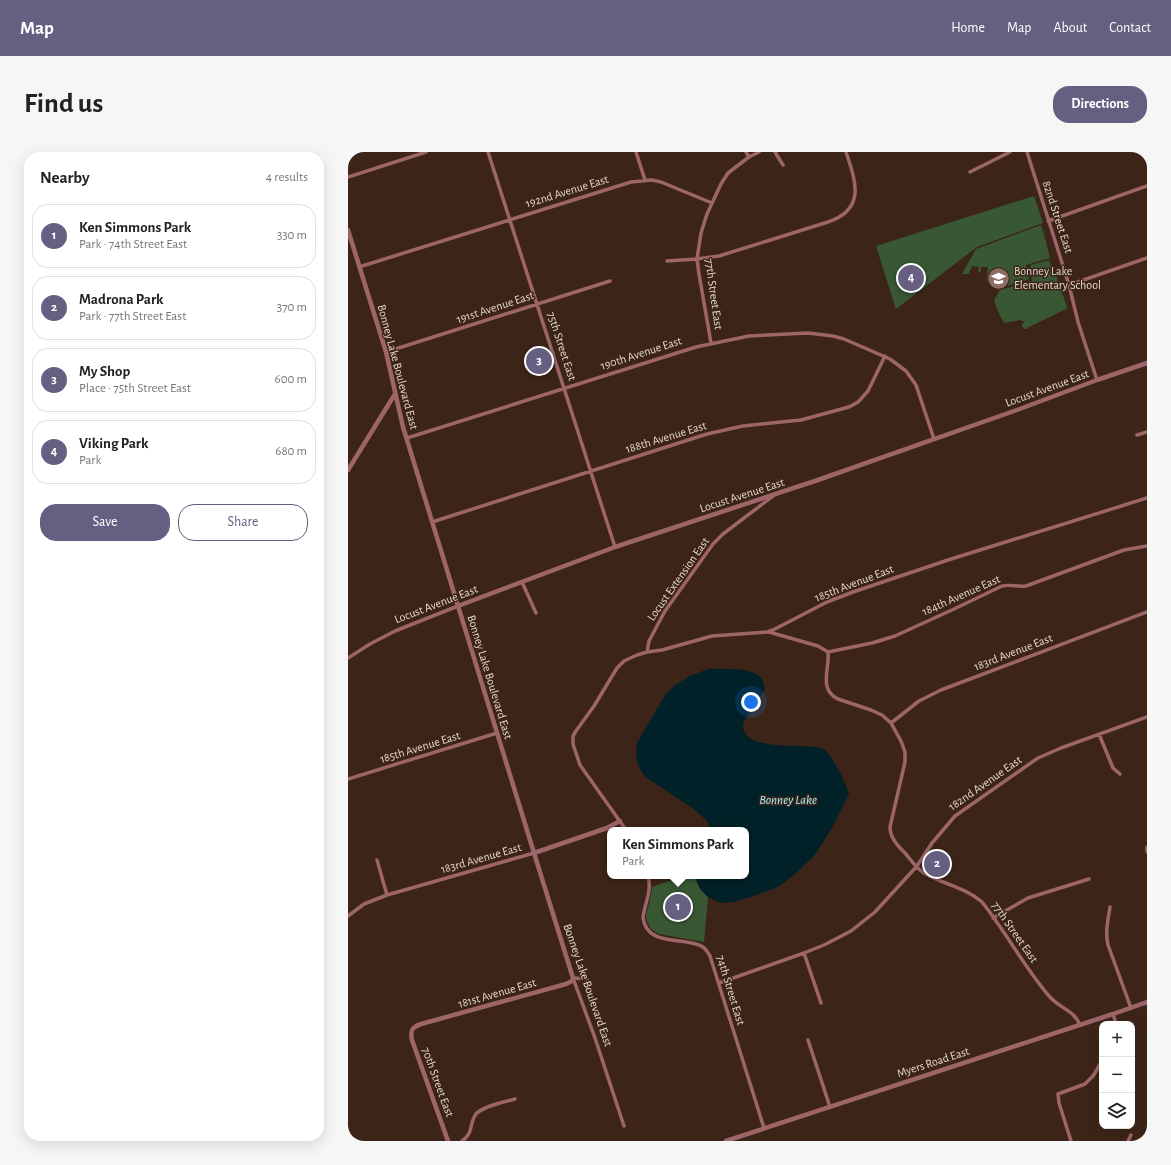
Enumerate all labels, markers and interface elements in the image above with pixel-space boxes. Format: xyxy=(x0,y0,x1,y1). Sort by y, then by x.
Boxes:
text: Map xyxy=(20,19,54,38)
text: Home xyxy=(951,21,985,35)
text: Map xyxy=(1007,21,1031,35)
text: About xyxy=(1053,21,1087,35)
text: Contact xyxy=(1109,21,1151,35)
button: Directions xyxy=(1053,86,1147,123)
text: Find us xyxy=(24,90,103,118)
text: Nearby xyxy=(40,169,90,186)
text: 4 results xyxy=(266,171,308,184)
street label: 192nd Avenue East xyxy=(524,173,610,209)
street label: 82nd Street East xyxy=(1041,179,1075,255)
text: Ken Simmons Park xyxy=(79,220,191,235)
text: 1 xyxy=(52,229,56,242)
text: 330 m xyxy=(277,229,307,242)
text: Park · 74th Street East xyxy=(79,238,187,251)
street label: 77th Street East xyxy=(703,258,725,330)
pin: 4 xyxy=(898,263,924,293)
school or university icon: Bonney Lake Elementary School xyxy=(985,265,1011,291)
place label: Bonney Lake Elementary School xyxy=(1014,265,1101,292)
street label: 191st Avenue East xyxy=(455,289,535,325)
text: Madrona Park xyxy=(79,292,163,307)
text: 2 xyxy=(51,301,57,314)
text: 370 m xyxy=(277,301,307,314)
street label: Bonney Lake Boulevard East xyxy=(375,303,421,431)
text: Park · 77th Street East xyxy=(79,310,186,323)
street label: 75th Street East xyxy=(545,310,579,382)
street label: 190th Avenue East xyxy=(599,334,683,372)
pin: 3 xyxy=(526,346,552,376)
text: My Shop xyxy=(79,364,130,379)
street label: Locust Avenue East xyxy=(1004,367,1091,409)
text: 3 xyxy=(51,373,57,386)
text: 600 m xyxy=(275,373,307,386)
text: Place · 75th Street East xyxy=(79,382,191,395)
street label: 188th Avenue East xyxy=(624,419,708,455)
text: Viking Park xyxy=(79,436,148,451)
text: 4 xyxy=(51,445,57,458)
text: 680 m xyxy=(275,445,307,458)
text: Park xyxy=(79,454,101,467)
street label: Locust Avenue East xyxy=(698,476,786,514)
button: Save xyxy=(40,504,170,541)
button: Share xyxy=(178,504,308,541)
street label: Locust Extension East xyxy=(645,535,711,623)
street label: 185th Avenue East xyxy=(813,562,895,604)
street label: 184th Avenue East xyxy=(920,572,1002,618)
street label: Locust Avenue East xyxy=(393,583,479,625)
street label: Bonney Lake Boulevard East xyxy=(464,614,515,741)
street label: 183rd Avenue East xyxy=(972,631,1054,672)
your location xyxy=(741,692,761,712)
street label: 185th Avenue East xyxy=(378,729,462,765)
street label: 182nd Avenue East xyxy=(946,753,1024,813)
water label: Bonney Lake xyxy=(759,794,817,807)
popup xyxy=(607,827,749,879)
text: Ken Simmons Park xyxy=(622,837,734,852)
street label: 183rd Avenue East xyxy=(439,841,523,875)
pin: 2 xyxy=(924,849,950,879)
text: Park xyxy=(622,855,644,868)
pin: 1 xyxy=(665,892,691,922)
street label: 77th Street East xyxy=(990,899,1041,965)
street label: Bonney Lake Boulevard East xyxy=(560,922,615,1048)
street label: 74th Street East xyxy=(715,954,747,1027)
street label: 181st Avenue East xyxy=(457,976,538,1010)
map controls xyxy=(1099,1021,1135,1129)
button: + xyxy=(1099,1021,1135,1057)
street label: Myers Road East xyxy=(895,1045,971,1080)
street label: 70th Street East xyxy=(420,1046,456,1118)
button: − xyxy=(1099,1057,1135,1093)
button: layers xyxy=(1099,1093,1135,1129)

